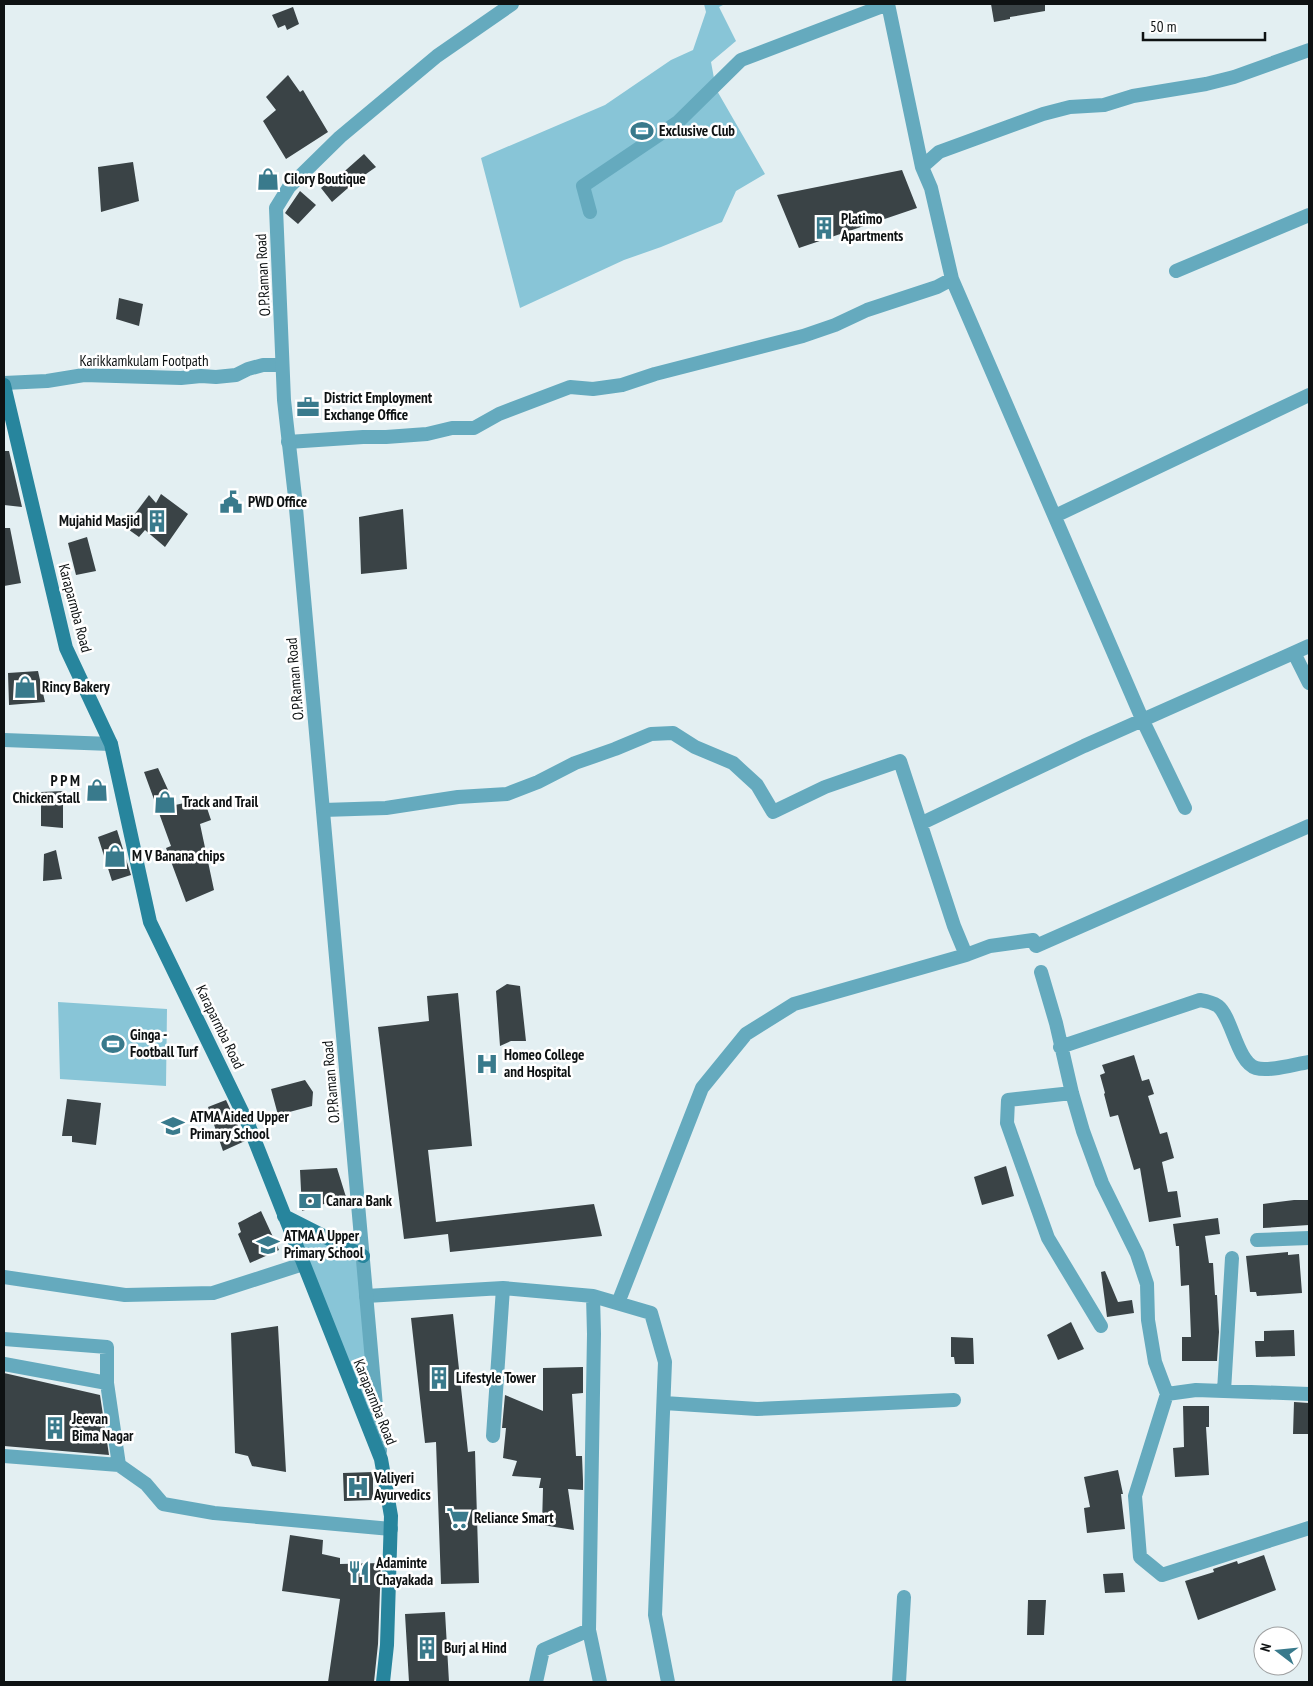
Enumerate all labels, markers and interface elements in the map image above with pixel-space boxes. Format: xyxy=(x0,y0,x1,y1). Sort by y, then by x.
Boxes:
scale bar xyxy=(1143,10,1266,42)
text: 50 m xyxy=(1150,17,1176,36)
sports icon: Exclusive Club xyxy=(629,118,655,144)
place label: Exclusive Club xyxy=(659,121,735,140)
shop icon: Cilory Boutique xyxy=(255,166,281,192)
place label: Cilory Boutique xyxy=(284,169,366,188)
place label: Platimo Apartments xyxy=(840,209,903,245)
building icon: Platimo Apartments xyxy=(811,215,837,241)
street label: O.P.Raman Road xyxy=(251,233,274,317)
street label: Karikkamkulam Footpath xyxy=(79,351,209,370)
place label: District Employment Exchange Office xyxy=(324,388,433,424)
office icon: District Employment Exchange Office xyxy=(295,394,321,420)
public building icon: PWD Office xyxy=(218,489,244,515)
place label: PWD Office xyxy=(248,492,307,511)
building icon: Mujahid Masjid xyxy=(144,508,170,534)
place label: Mujahid Masjid xyxy=(59,511,140,530)
street label: Karaparmba Road xyxy=(55,562,96,654)
street label: O.P.Raman Road xyxy=(281,637,308,721)
shop icon: Rincy Bakery xyxy=(12,674,38,700)
place label: Rincy Bakery xyxy=(42,677,111,696)
place label: P P M Chicken stall xyxy=(12,771,80,807)
shop icon: P P M Chicken stall xyxy=(84,777,110,803)
shop icon: Track and Trail xyxy=(152,789,178,815)
place label: Track and Trail xyxy=(182,792,259,811)
shop icon: M V Banana chips xyxy=(102,843,128,869)
place label: M V Banana chips xyxy=(132,846,225,865)
street label: Karaparmba Road xyxy=(192,982,249,1072)
place label: Ginga - Football Turf xyxy=(130,1025,199,1061)
sports icon: Ginga - Football Turf xyxy=(100,1031,126,1057)
street label: O.P.Raman Road xyxy=(317,1040,344,1124)
place label: Homeo College and Hospital xyxy=(504,1045,584,1081)
hospital icon: Homeo College and Hospital xyxy=(474,1051,500,1077)
place label: ATMA Aided Upper Primary School xyxy=(189,1107,289,1143)
school or university icon: ATMA Aided Upper Primary School xyxy=(160,1113,186,1139)
bank icon: Canara Bank xyxy=(297,1188,323,1214)
place label: Canara Bank xyxy=(326,1191,393,1210)
place label: ATMA A Upper Primary School xyxy=(283,1226,364,1262)
school or university icon: ATMA A Upper Primary School xyxy=(255,1232,281,1258)
street label: Karaparmba Road xyxy=(350,1356,401,1448)
building icon: Lifestyle Tower xyxy=(426,1365,452,1391)
place label: Lifestyle Tower xyxy=(456,1368,537,1387)
place label: Jeevan Bima Nagar xyxy=(71,1409,134,1445)
building icon: Jeevan Bima Nagar xyxy=(42,1415,68,1441)
place label: Valiyeri Ayurvedics xyxy=(373,1468,431,1504)
hospital icon: Valiyeri Ayurvedics xyxy=(345,1474,371,1500)
supermarket icon: Reliance Smart xyxy=(445,1505,471,1531)
place label: Reliance Smart xyxy=(474,1508,554,1527)
place label: Adaminte Chayakada xyxy=(375,1553,433,1589)
restaurant icon: Adaminte Chayakada xyxy=(346,1559,372,1585)
north arrow xyxy=(1253,1626,1303,1676)
building icon: Burj al Hind xyxy=(414,1635,440,1661)
place label: Burj al Hind xyxy=(444,1638,507,1657)
text: N xyxy=(1256,1641,1275,1654)

